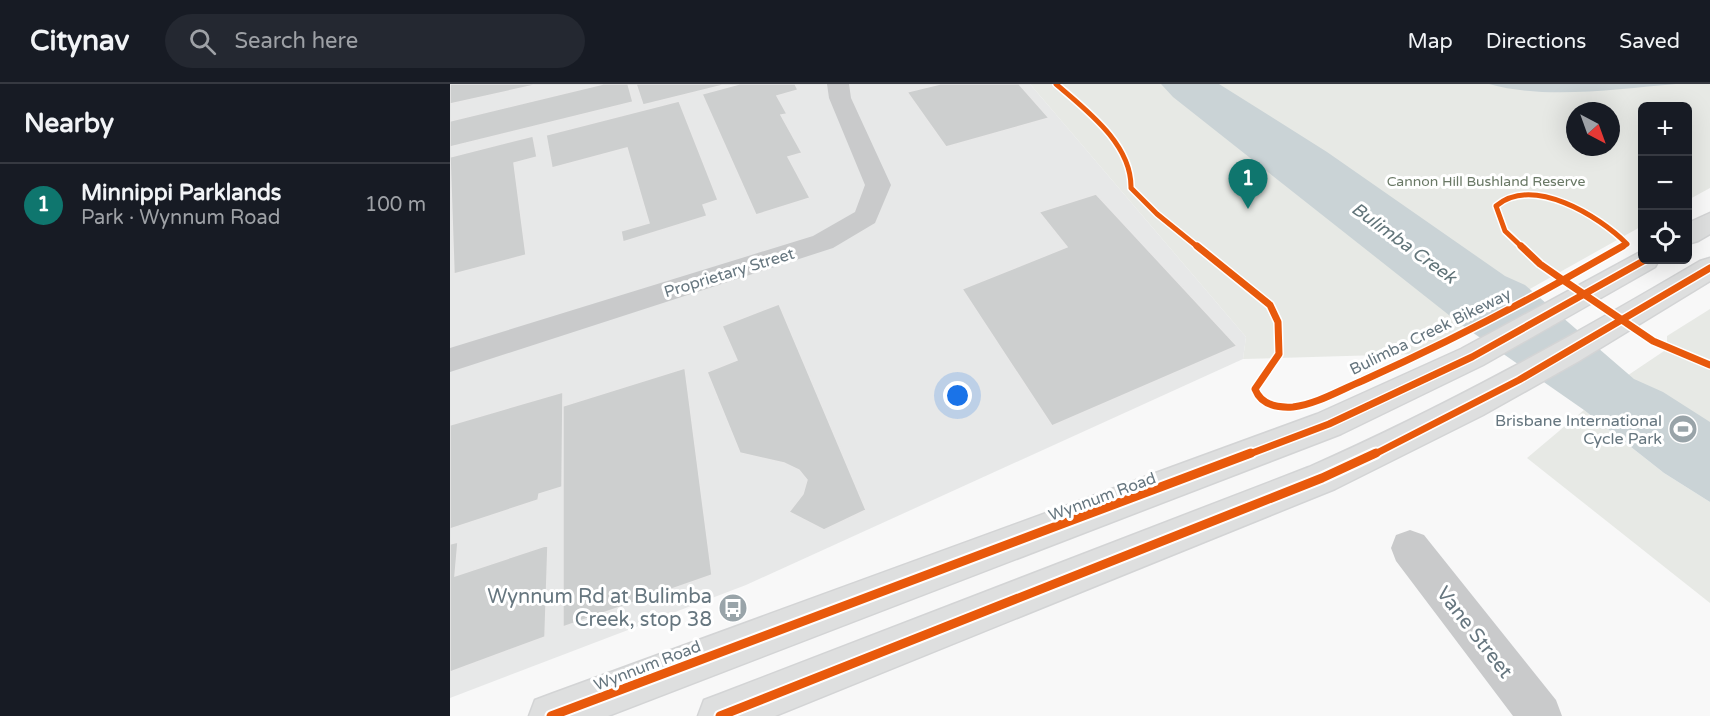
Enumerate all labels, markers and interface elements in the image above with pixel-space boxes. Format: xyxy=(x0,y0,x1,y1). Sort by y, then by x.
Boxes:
search box xyxy=(165,14,585,68)
text: Citynav xyxy=(30,24,129,58)
icon: search xyxy=(186,25,219,58)
text: Search here xyxy=(234,28,358,54)
text: Map xyxy=(1407,29,1453,54)
text: Directions xyxy=(1486,29,1586,54)
text: Saved xyxy=(1619,29,1680,54)
north arrow xyxy=(1566,102,1620,156)
map controls xyxy=(1638,102,1692,264)
button: + xyxy=(1638,102,1692,156)
text: Nearby xyxy=(24,108,114,139)
button: − xyxy=(1638,156,1692,210)
pin: 1 xyxy=(1228,160,1268,209)
park label: Cannon Hill Bushland Reserve xyxy=(1387,173,1585,190)
text: Minnippi Parklands xyxy=(81,180,281,206)
text: 1 xyxy=(37,193,50,217)
text: 100 m xyxy=(365,193,426,217)
water label: Bulimba Creek xyxy=(1347,198,1462,289)
text: Park · Wynnum Road xyxy=(81,206,280,230)
button: locate xyxy=(1638,210,1692,264)
street label: Proprietary Street xyxy=(662,244,797,302)
street label: Bulimba Creek Bikeway xyxy=(1346,284,1515,380)
your location xyxy=(943,381,972,410)
place label: Brisbane International Cycle Park xyxy=(1495,411,1662,449)
sports icon: Brisbane International Cycle Park xyxy=(1667,413,1699,445)
street label: Wynnum Road xyxy=(1046,468,1159,526)
street label: Vane Street xyxy=(1431,582,1518,684)
place label: Wynnum Rd at Bulimba Creek, stop 38 xyxy=(487,585,712,632)
bus stop icon: Wynnum Rd at Bulimba Creek, stop 38 xyxy=(717,592,749,624)
street label: Wynnum Road xyxy=(591,636,704,695)

